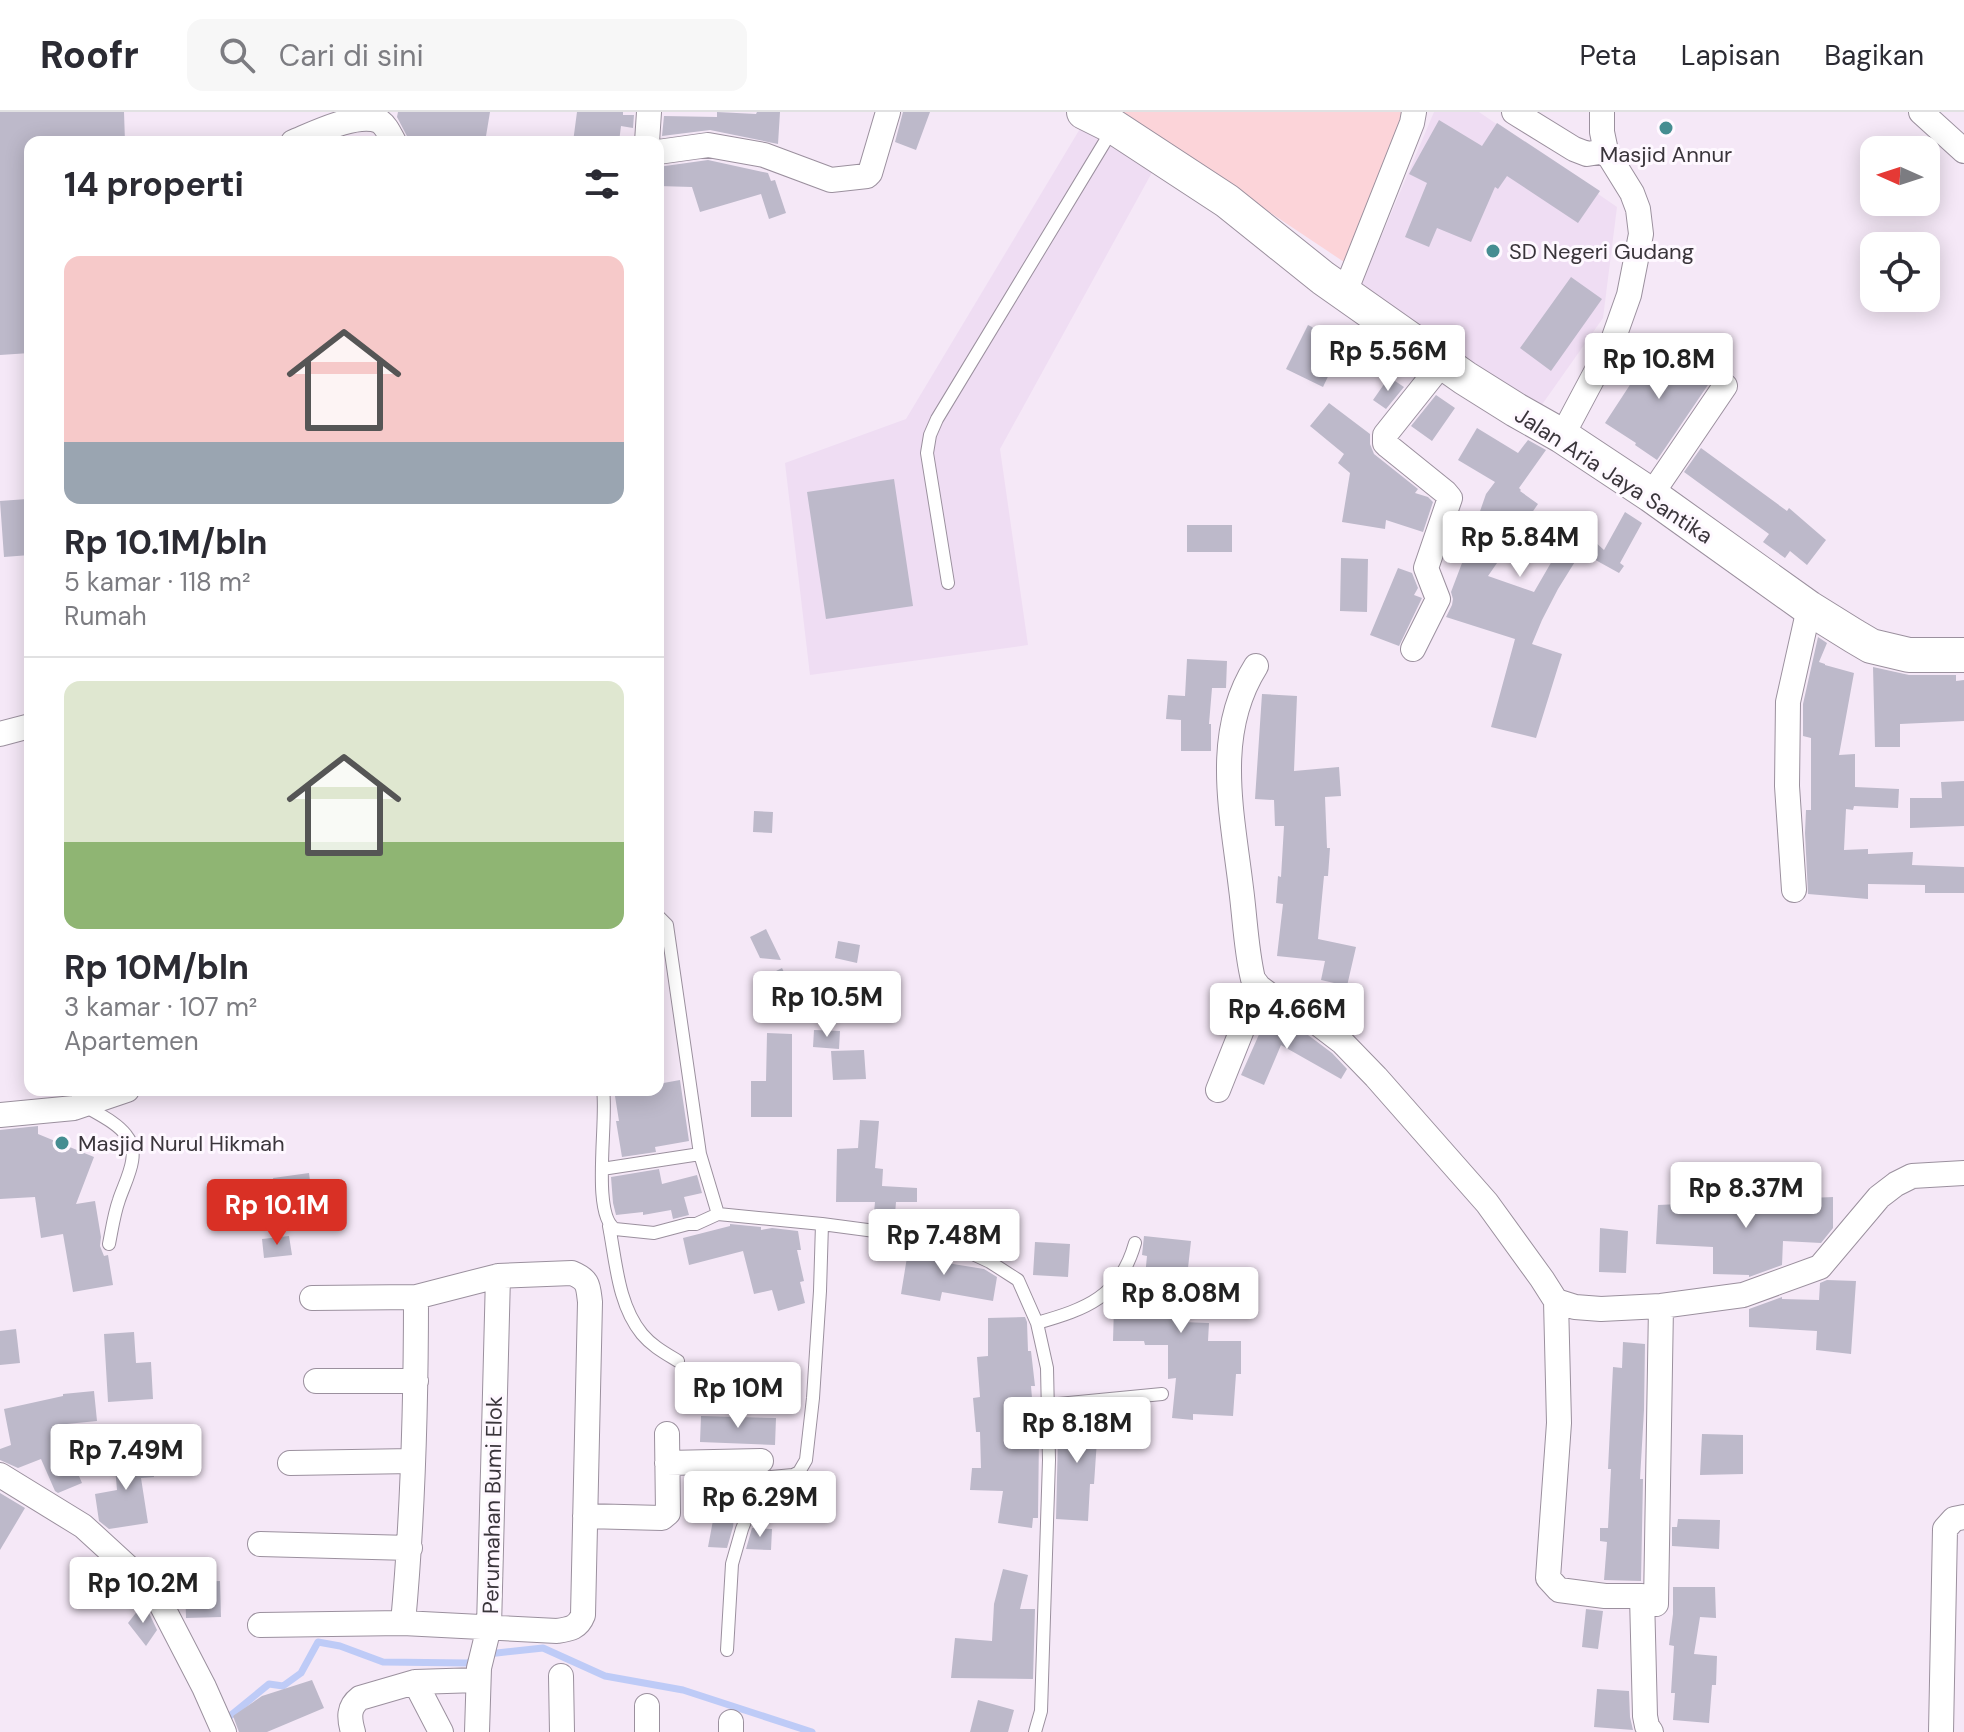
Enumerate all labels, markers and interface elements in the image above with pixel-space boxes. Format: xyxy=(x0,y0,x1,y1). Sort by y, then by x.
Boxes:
search box xyxy=(187,19,747,91)
text: Roofr xyxy=(40,30,139,80)
icon: search xyxy=(215,33,259,77)
text: Cari di sini xyxy=(279,36,424,75)
text: Peta xyxy=(1580,37,1637,74)
text: Lapisan xyxy=(1681,37,1780,74)
text: Bagikan xyxy=(1824,37,1924,74)
marker: Masjid Annur xyxy=(1657,119,1675,137)
north arrow xyxy=(1860,136,1940,216)
map controls xyxy=(1860,136,1940,312)
place label: Masjid Annur xyxy=(1600,140,1732,169)
text: 14 properti xyxy=(64,162,244,207)
icon: filters xyxy=(580,162,624,206)
button: locate xyxy=(1860,232,1940,312)
place label: SD Negeri Gudang xyxy=(1509,237,1694,266)
marker: SD Negeri Gudang xyxy=(1484,242,1502,260)
icon: home xyxy=(272,308,416,452)
pin: Rp 5.56M xyxy=(1305,325,1471,393)
pin: Rp 10.8M xyxy=(1576,333,1742,401)
text: Rp 5.56M xyxy=(1329,334,1447,368)
text: Rp 10.8M xyxy=(1603,342,1715,376)
street label: Jalan Aria Jaya Santika xyxy=(1509,401,1718,550)
pin: Rp 5.84M xyxy=(1437,511,1603,579)
text: Rp 10.1M/bln xyxy=(64,520,267,565)
text: Rp 5.84M xyxy=(1461,520,1579,554)
text: 5 kamar · 118 m² xyxy=(64,565,251,599)
text: Rumah xyxy=(64,599,147,633)
icon: home xyxy=(272,733,416,877)
text: Rp 10M/bln xyxy=(64,945,249,990)
pin: Rp 10.5M xyxy=(744,971,910,1039)
text: Rp 10.5M xyxy=(771,980,883,1014)
pin: Rp 4.66M xyxy=(1204,983,1370,1051)
text: 3 kamar · 107 m² xyxy=(64,990,257,1024)
text: Rp 4.66M xyxy=(1228,992,1346,1026)
text: Apartemen xyxy=(64,1024,199,1058)
place label: Masjid Nurul Hikmah xyxy=(78,1129,285,1158)
marker: Masjid Nurul Hikmah xyxy=(53,1134,71,1152)
pin: Rp 8.37M xyxy=(1663,1162,1829,1230)
text: Rp 8.37M xyxy=(1688,1171,1804,1205)
pin: Rp 10.1M xyxy=(194,1179,360,1247)
text: Rp 10.1M xyxy=(225,1188,329,1222)
pin: Rp 7.48M xyxy=(861,1209,1027,1277)
text: Rp 7.48M xyxy=(887,1218,1001,1252)
pin: Rp 8.08M xyxy=(1098,1267,1264,1335)
text: Rp 8.08M xyxy=(1121,1276,1241,1310)
pin: Rp 10M xyxy=(673,1362,803,1430)
text: Rp 10M xyxy=(693,1371,783,1405)
street label: Perumahan Bumi Elok xyxy=(476,1396,509,1614)
pin: Rp 8.18M xyxy=(994,1397,1160,1465)
text: Rp 8.18M xyxy=(1022,1406,1132,1440)
pin: Rp 7.49M xyxy=(43,1424,209,1492)
text: Rp 7.49M xyxy=(69,1433,183,1467)
pin: Rp 6.29M xyxy=(677,1471,843,1539)
text: Rp 6.29M xyxy=(702,1480,818,1514)
pin: Rp 10.2M xyxy=(60,1557,226,1625)
text: Rp 10.2M xyxy=(88,1566,198,1600)

